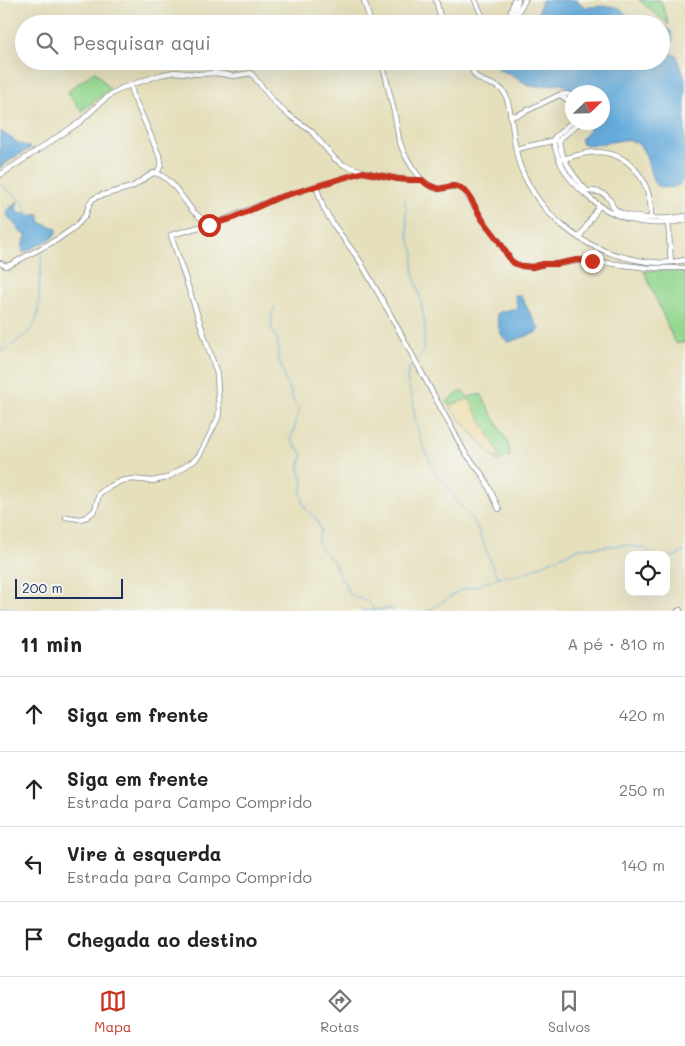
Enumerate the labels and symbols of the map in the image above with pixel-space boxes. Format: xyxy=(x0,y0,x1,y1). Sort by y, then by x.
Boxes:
north arrow xyxy=(565,85,610,130)
route start xyxy=(198,214,221,237)
route end xyxy=(581,250,604,273)
scale bar xyxy=(15,576,122,599)

